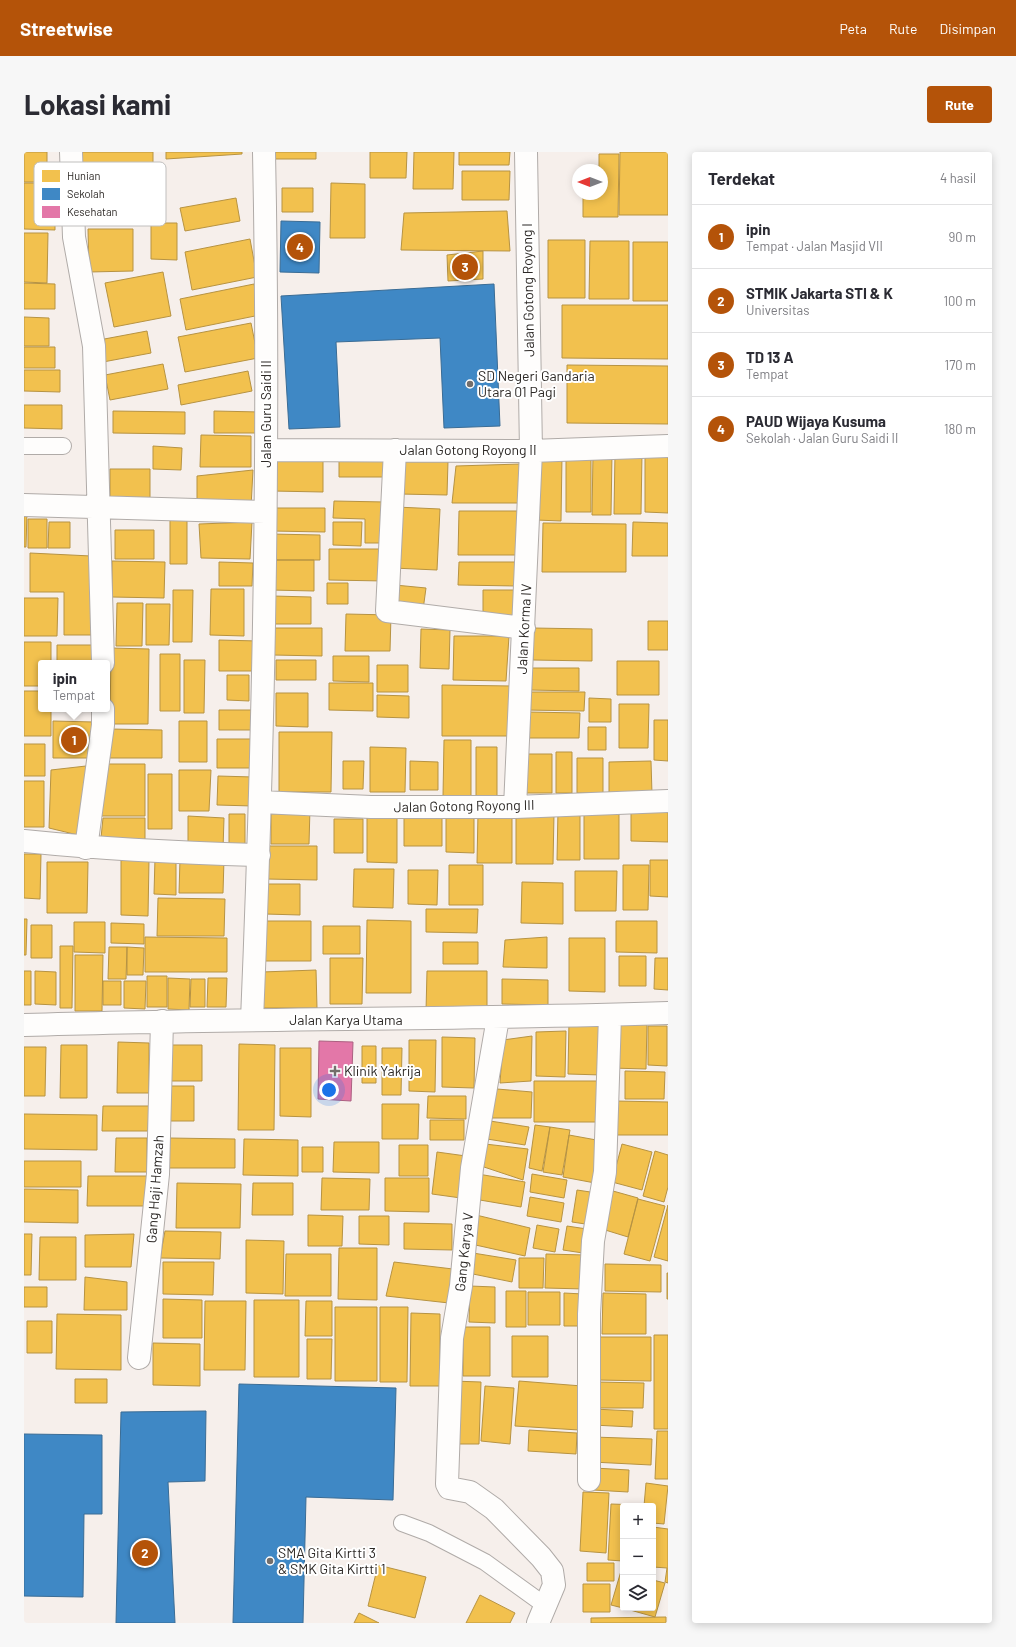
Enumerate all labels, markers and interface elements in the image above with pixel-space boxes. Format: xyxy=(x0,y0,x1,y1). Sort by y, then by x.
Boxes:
text: Streetwise xyxy=(20,17,113,40)
text: Peta xyxy=(839,20,867,37)
text: Rute xyxy=(889,20,917,37)
text: Disimpan xyxy=(939,20,996,37)
button: Rute xyxy=(927,86,992,123)
text: Lokasi kami xyxy=(24,87,171,121)
legend xyxy=(34,162,166,226)
north arrow xyxy=(572,164,608,200)
text: Terdekat xyxy=(708,168,775,188)
text: Hunian xyxy=(67,169,100,182)
text: 4 hasil xyxy=(940,170,976,186)
text: Sekolah xyxy=(67,187,105,200)
text: Kesehatan xyxy=(67,205,118,218)
text: ipin xyxy=(746,220,770,238)
street label: Jalan Gotong Royong I xyxy=(518,223,537,357)
text: 1 xyxy=(719,229,723,245)
text: 90 m xyxy=(949,229,976,245)
pin: 4 xyxy=(287,232,313,262)
text: Tempat · Jalan Masjid VII xyxy=(746,238,883,254)
pin: 3 xyxy=(452,252,478,282)
text: STMIK Jakarta STI & K xyxy=(746,284,893,302)
text: 2 xyxy=(717,293,725,309)
text: 100 m xyxy=(943,293,976,309)
text: Universitas xyxy=(746,302,810,318)
text: TD 13 A xyxy=(746,348,794,366)
text: 3 xyxy=(717,357,725,373)
text: 170 m xyxy=(945,357,976,373)
street label: Jalan Guru Saidi II xyxy=(257,360,274,468)
text: Tempat xyxy=(746,366,789,382)
place label: SD Negeri Gandaria Utara 01 Pagi xyxy=(478,367,595,400)
marker: SD Negeri Gandaria Utara 01 Pagi xyxy=(465,379,475,389)
text: PAUD Wijaya Kusuma xyxy=(746,412,886,430)
text: 4 xyxy=(717,421,725,437)
text: 180 m xyxy=(944,421,976,437)
text: Sekolah · Jalan Guru Saidi II xyxy=(746,430,898,446)
street label: Jalan Gotong Royong II xyxy=(399,441,537,458)
street label: Jalan Korma IV xyxy=(513,583,534,675)
popup xyxy=(38,660,110,712)
text: ipin xyxy=(53,669,77,687)
text: Tempat xyxy=(53,687,95,703)
pin: 1 xyxy=(61,725,87,755)
street label: Jalan Gotong Royong III xyxy=(393,796,535,815)
street label: Jalan Karya Utama xyxy=(289,1011,403,1028)
place label: Klinik Yakrija xyxy=(344,1062,421,1079)
marker: Klinik Yakrija xyxy=(329,1065,341,1077)
your location xyxy=(319,1080,339,1100)
street label: Gang Haji Hamzah xyxy=(142,1134,167,1244)
street label: Gang Karya V xyxy=(451,1212,476,1292)
map controls xyxy=(620,1503,656,1611)
button: + xyxy=(620,1503,656,1539)
pin: 2 xyxy=(132,1538,158,1568)
button: − xyxy=(620,1539,656,1575)
place label: SMA Gita Kirtti 3 & SMK Gita Kirtti 1 xyxy=(278,1544,386,1577)
marker: SMA Gita Kirtti 3 & SMK Gita Kirtti 1 xyxy=(265,1556,275,1566)
button: layers xyxy=(620,1575,656,1611)

